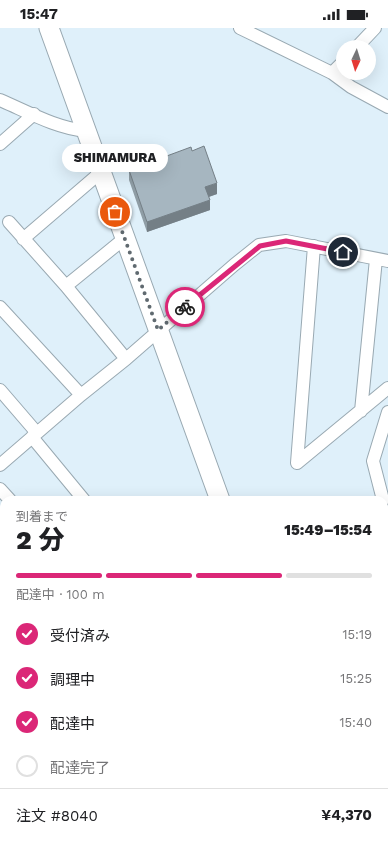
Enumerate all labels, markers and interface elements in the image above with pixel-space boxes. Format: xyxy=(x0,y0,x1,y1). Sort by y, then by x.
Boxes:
text: 15:47 xyxy=(20,5,58,23)
north arrow xyxy=(336,40,376,80)
map controls xyxy=(336,40,376,80)
callout: SHIMAMURA xyxy=(62,144,168,172)
text: SHIMAMURA xyxy=(74,150,156,165)
pin xyxy=(98,195,132,229)
icon: bag xyxy=(104,201,126,223)
pin xyxy=(326,235,360,269)
icon: home xyxy=(332,241,354,263)
courier xyxy=(165,287,205,327)
icon: bike xyxy=(174,296,196,318)
text: 到着まで xyxy=(16,509,68,524)
text: 15:49–15:54 xyxy=(284,521,372,539)
text: 2 分 xyxy=(16,525,65,555)
text: 配達中 · 100 m xyxy=(16,587,105,602)
icon: check xyxy=(16,623,38,645)
text: 受付済み xyxy=(50,627,110,645)
text: 15:19 xyxy=(342,627,372,642)
icon: check xyxy=(16,667,38,689)
text: 調理中 xyxy=(50,671,95,689)
text: 15:25 xyxy=(340,671,372,686)
icon: check xyxy=(16,711,38,733)
text: 配達中 xyxy=(50,715,95,733)
text: 15:40 xyxy=(339,715,372,730)
text: 配達完了 xyxy=(50,759,110,777)
text: ¥4,370 xyxy=(321,806,372,824)
text: 注文 #8040 xyxy=(16,807,98,825)

